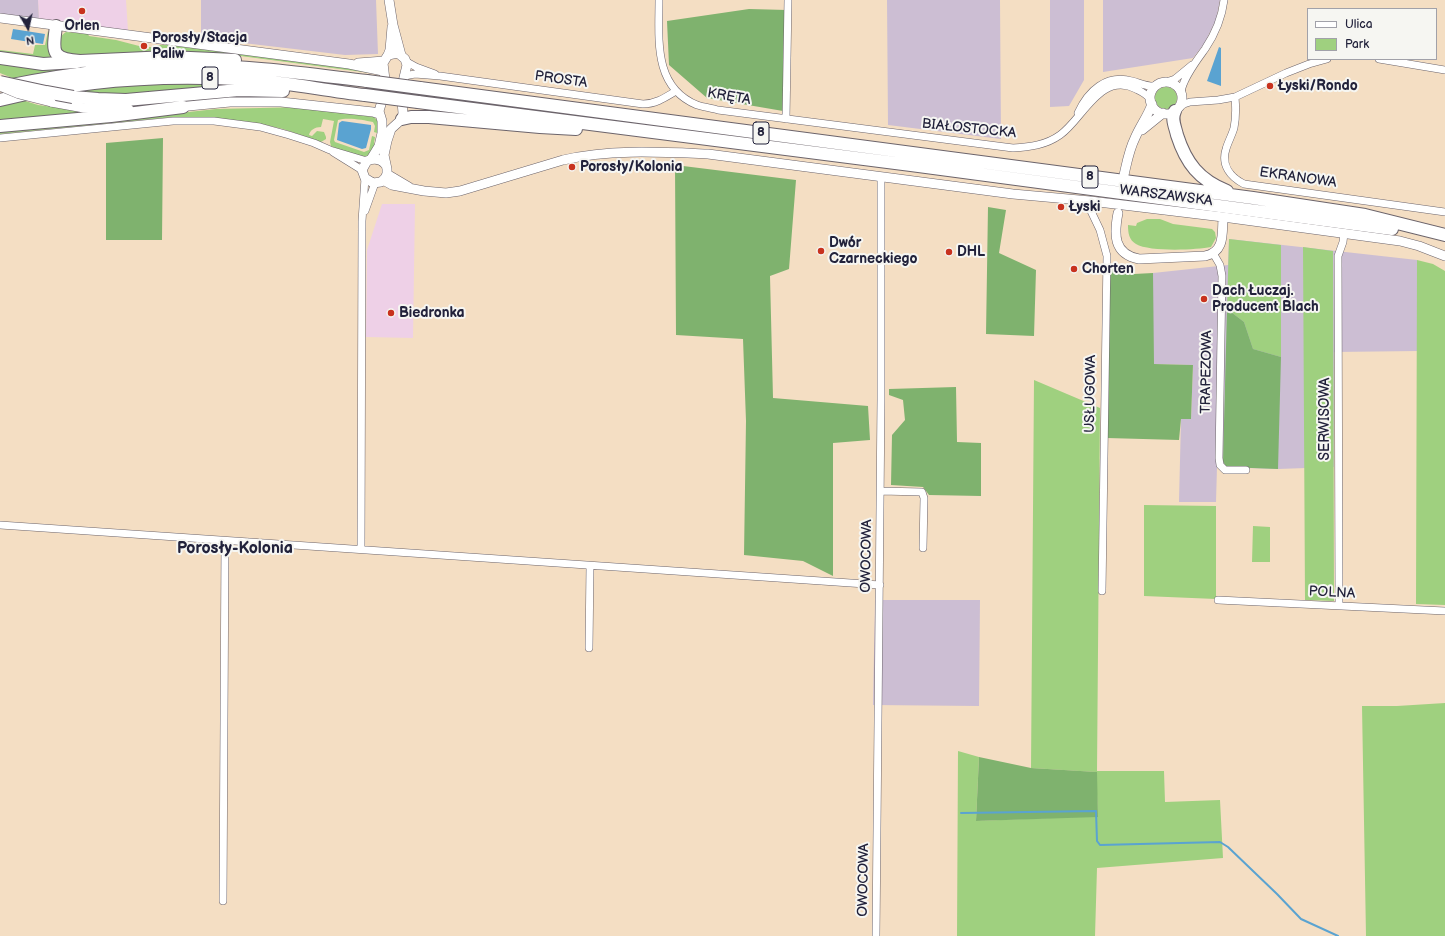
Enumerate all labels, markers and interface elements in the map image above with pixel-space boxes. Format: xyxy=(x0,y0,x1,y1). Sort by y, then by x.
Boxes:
marker: Orlen xyxy=(77,6,87,16)
north arrow xyxy=(8,8,48,48)
legend xyxy=(1307,8,1437,60)
text: Ulica xyxy=(1345,17,1372,32)
place label: Orlen xyxy=(64,18,100,34)
place label: Porosły/Stacja Paliw xyxy=(152,30,247,62)
text: N xyxy=(25,33,35,47)
text: Park xyxy=(1345,37,1369,52)
marker: Porosły/Stacja Paliw xyxy=(139,41,149,51)
road number: 8 xyxy=(202,67,218,89)
street label: PROSTA xyxy=(534,68,588,92)
place label: Łyski/Rondo xyxy=(1278,78,1358,94)
marker: Łyski/Rondo xyxy=(1265,81,1275,91)
street label: KRĘTA xyxy=(706,85,752,109)
street label: BIAŁOSTOCKA xyxy=(921,116,1017,142)
road number: 8 xyxy=(753,122,769,144)
place label: Porosły/Kolonia xyxy=(580,159,682,175)
marker: Porosły/Kolonia xyxy=(567,162,577,172)
street label: EKRANOWA xyxy=(1258,164,1338,192)
road number: 8 xyxy=(1082,166,1098,188)
street label: WARSZAWSKA xyxy=(1118,182,1214,210)
place label: Łyski xyxy=(1069,199,1100,215)
marker: Łyski xyxy=(1056,202,1066,212)
place label: Dwór Czarneckiego xyxy=(829,235,917,268)
place label: DHL xyxy=(957,244,985,260)
marker: Dwór Czarneckiego xyxy=(816,246,826,256)
marker: DHL xyxy=(944,247,954,257)
place label: Chorten xyxy=(1082,261,1134,277)
marker: Chorten xyxy=(1069,264,1079,274)
place label: Dach Łuczaj. Producent Blach xyxy=(1212,283,1319,316)
marker: Dach Łuczaj. Producent Blach xyxy=(1199,294,1209,304)
place label: Biedronka xyxy=(399,305,465,321)
marker: Biedronka xyxy=(386,308,396,318)
street label: TRAPEZOWA xyxy=(1198,330,1216,414)
street label: USŁUGOWA xyxy=(1082,355,1100,433)
street label: SERWISOWA xyxy=(1317,378,1333,460)
street label: OWOCOWA xyxy=(858,519,876,593)
district label: Porosły-Kolonia xyxy=(177,539,293,559)
street label: POLNA xyxy=(1308,583,1356,603)
street label: OWOCOWA xyxy=(855,843,873,917)

